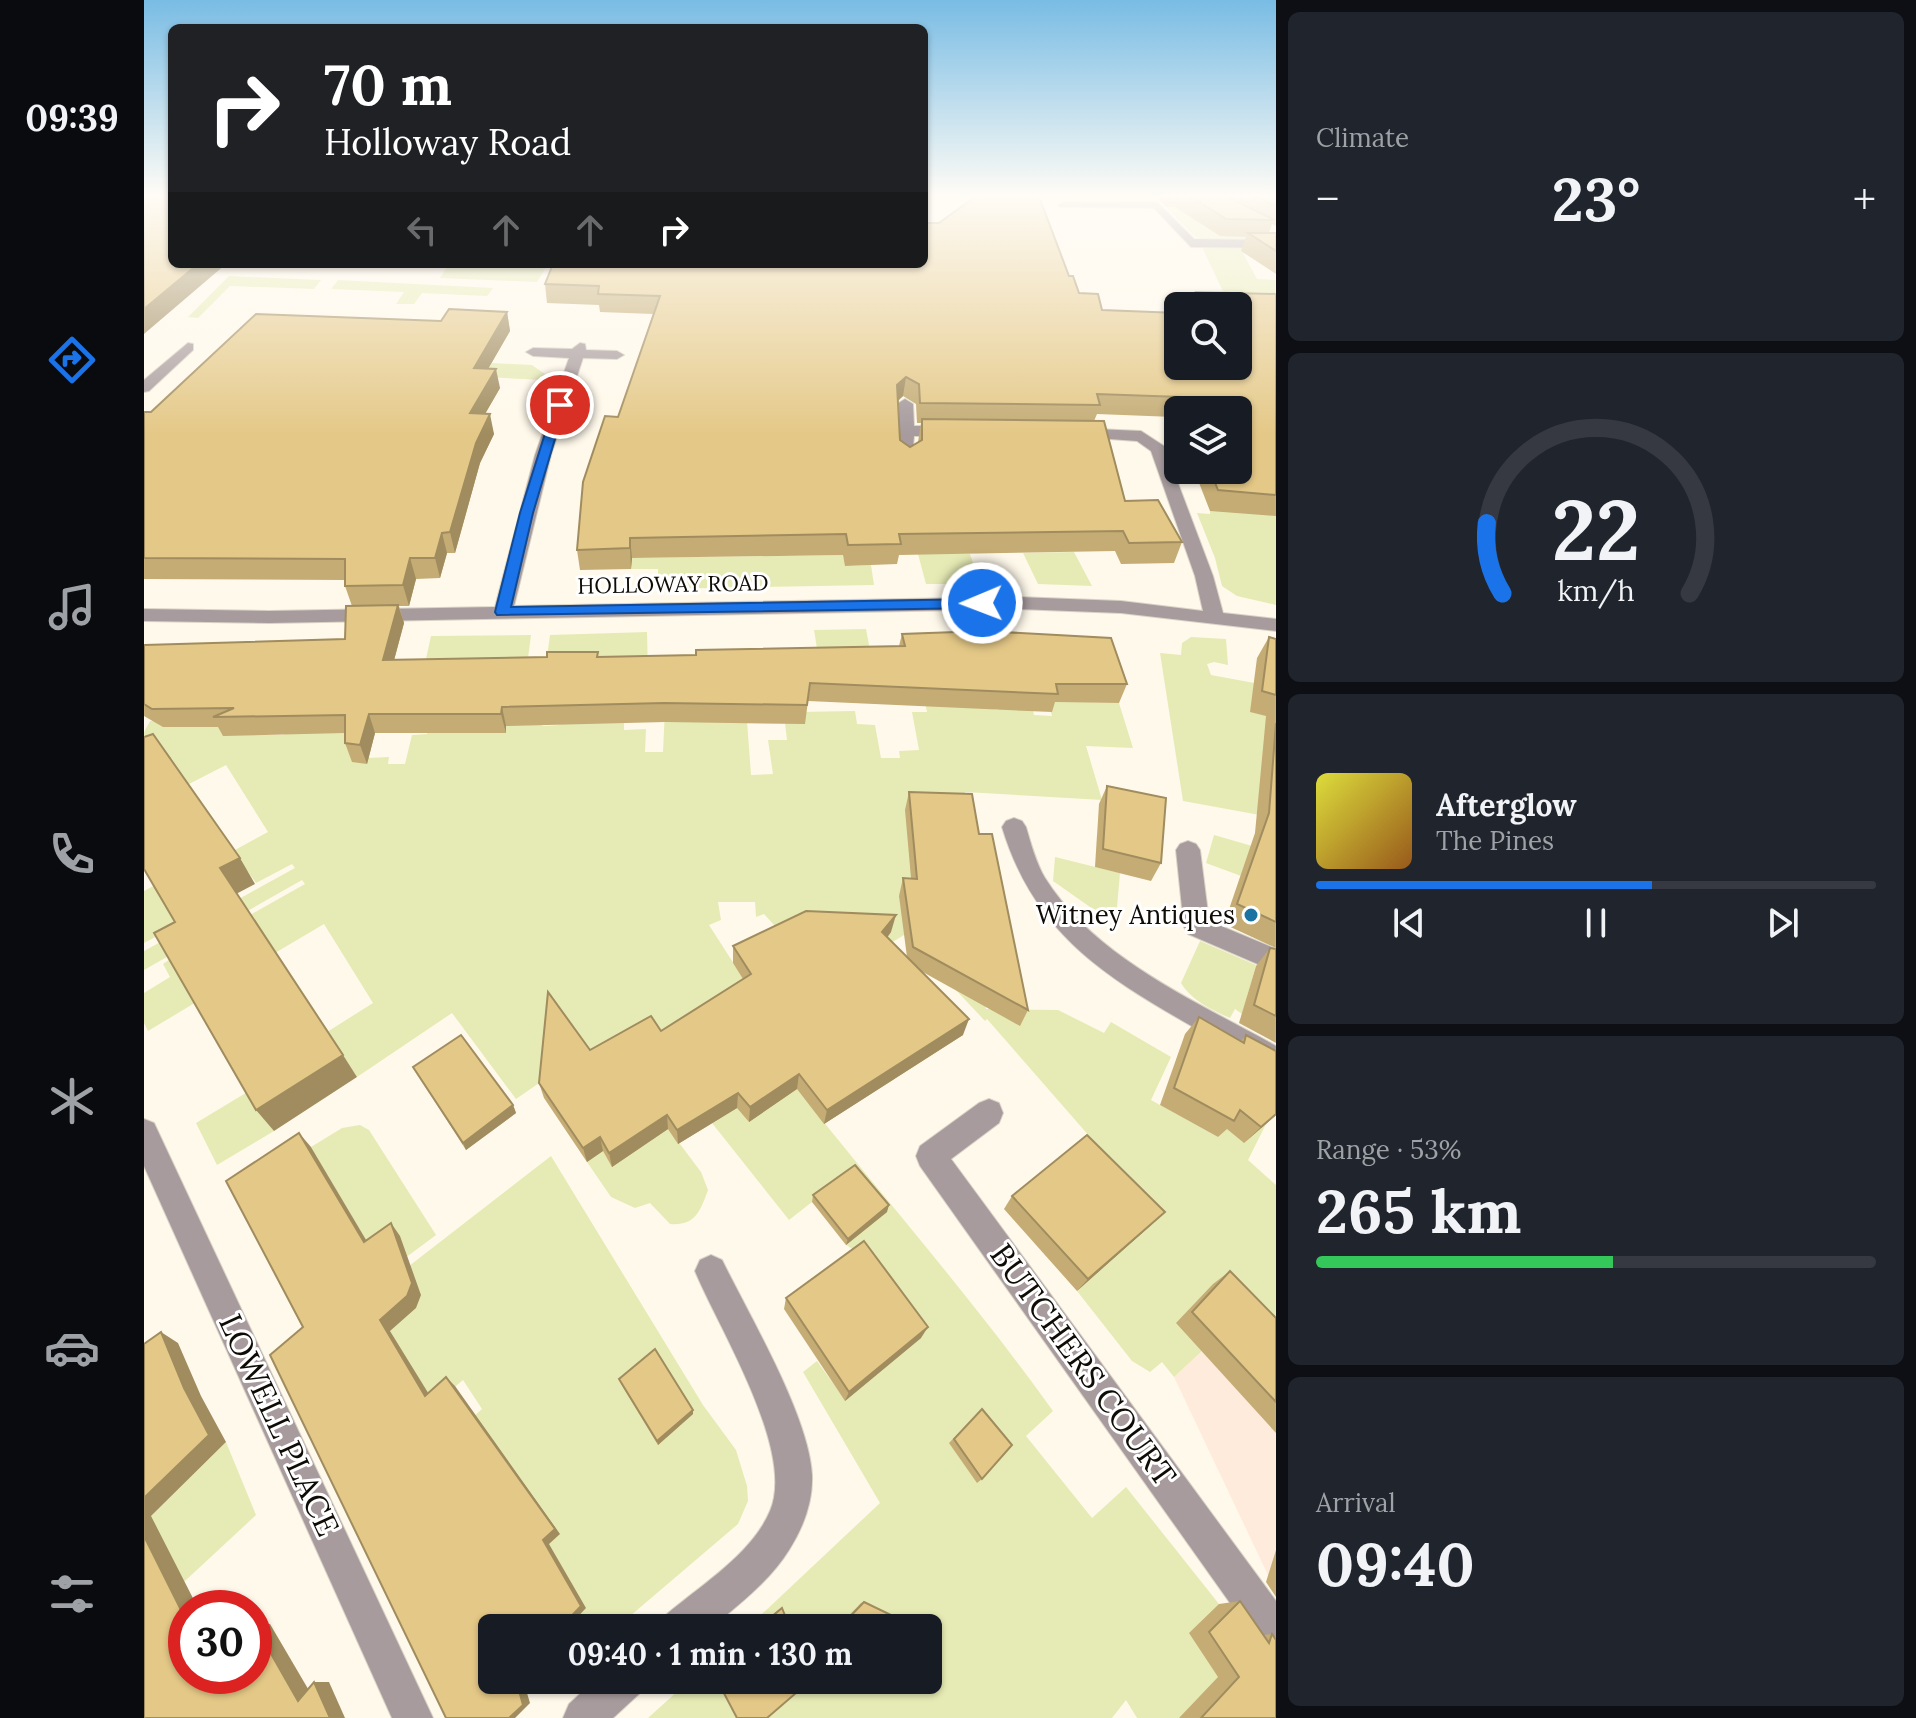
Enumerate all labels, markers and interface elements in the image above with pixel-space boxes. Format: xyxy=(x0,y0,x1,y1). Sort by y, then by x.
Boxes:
text: 70 m xyxy=(324,49,452,120)
icon: right xyxy=(192,56,296,160)
text: 09:39 xyxy=(25,95,119,141)
text: Holloway Road xyxy=(324,119,571,165)
text: Climate xyxy=(1316,121,1409,154)
text: 23° xyxy=(1552,161,1640,237)
text: − xyxy=(1316,171,1339,227)
text: + xyxy=(1853,171,1876,227)
icon: left xyxy=(400,208,444,252)
icon: ahead xyxy=(484,208,528,252)
icon: ahead xyxy=(568,208,612,252)
icon: right xyxy=(652,208,696,252)
map controls xyxy=(1164,292,1252,484)
button: search xyxy=(1164,292,1252,380)
icon: directions xyxy=(44,332,100,388)
pin xyxy=(526,371,594,439)
icon: arrive xyxy=(538,383,582,427)
button: layers xyxy=(1164,396,1252,484)
text: 22 xyxy=(1552,475,1640,582)
position arrow xyxy=(940,561,1024,645)
street label: HOLLOWAY ROAD xyxy=(577,568,769,600)
text: km/h xyxy=(1557,572,1635,609)
icon: music xyxy=(44,579,100,635)
text: Afterglow xyxy=(1436,786,1577,824)
text: The Pines xyxy=(1436,824,1554,857)
icon: phone xyxy=(44,826,100,882)
place label: Witney Antiques xyxy=(1036,898,1235,931)
icon: previous xyxy=(1387,901,1431,945)
icon: pause xyxy=(1574,901,1618,945)
icon: next xyxy=(1761,901,1805,945)
marker: Witney Antiques xyxy=(1242,906,1260,924)
icon: climate xyxy=(44,1073,100,1129)
text: Range · 53% xyxy=(1316,1133,1461,1166)
text: 265 km xyxy=(1316,1173,1522,1249)
street label: BUTCHERS COURT xyxy=(981,1235,1185,1494)
street label: LOWELL PLACE xyxy=(210,1307,349,1542)
icon: car xyxy=(44,1320,100,1376)
text: Arrival xyxy=(1316,1486,1395,1519)
text: 09:40 xyxy=(1316,1526,1475,1602)
icon: filters xyxy=(44,1566,100,1622)
speed limit sign: 30 xyxy=(168,1590,272,1694)
text: 09:40 · 1 min · 130 m xyxy=(568,1635,852,1673)

